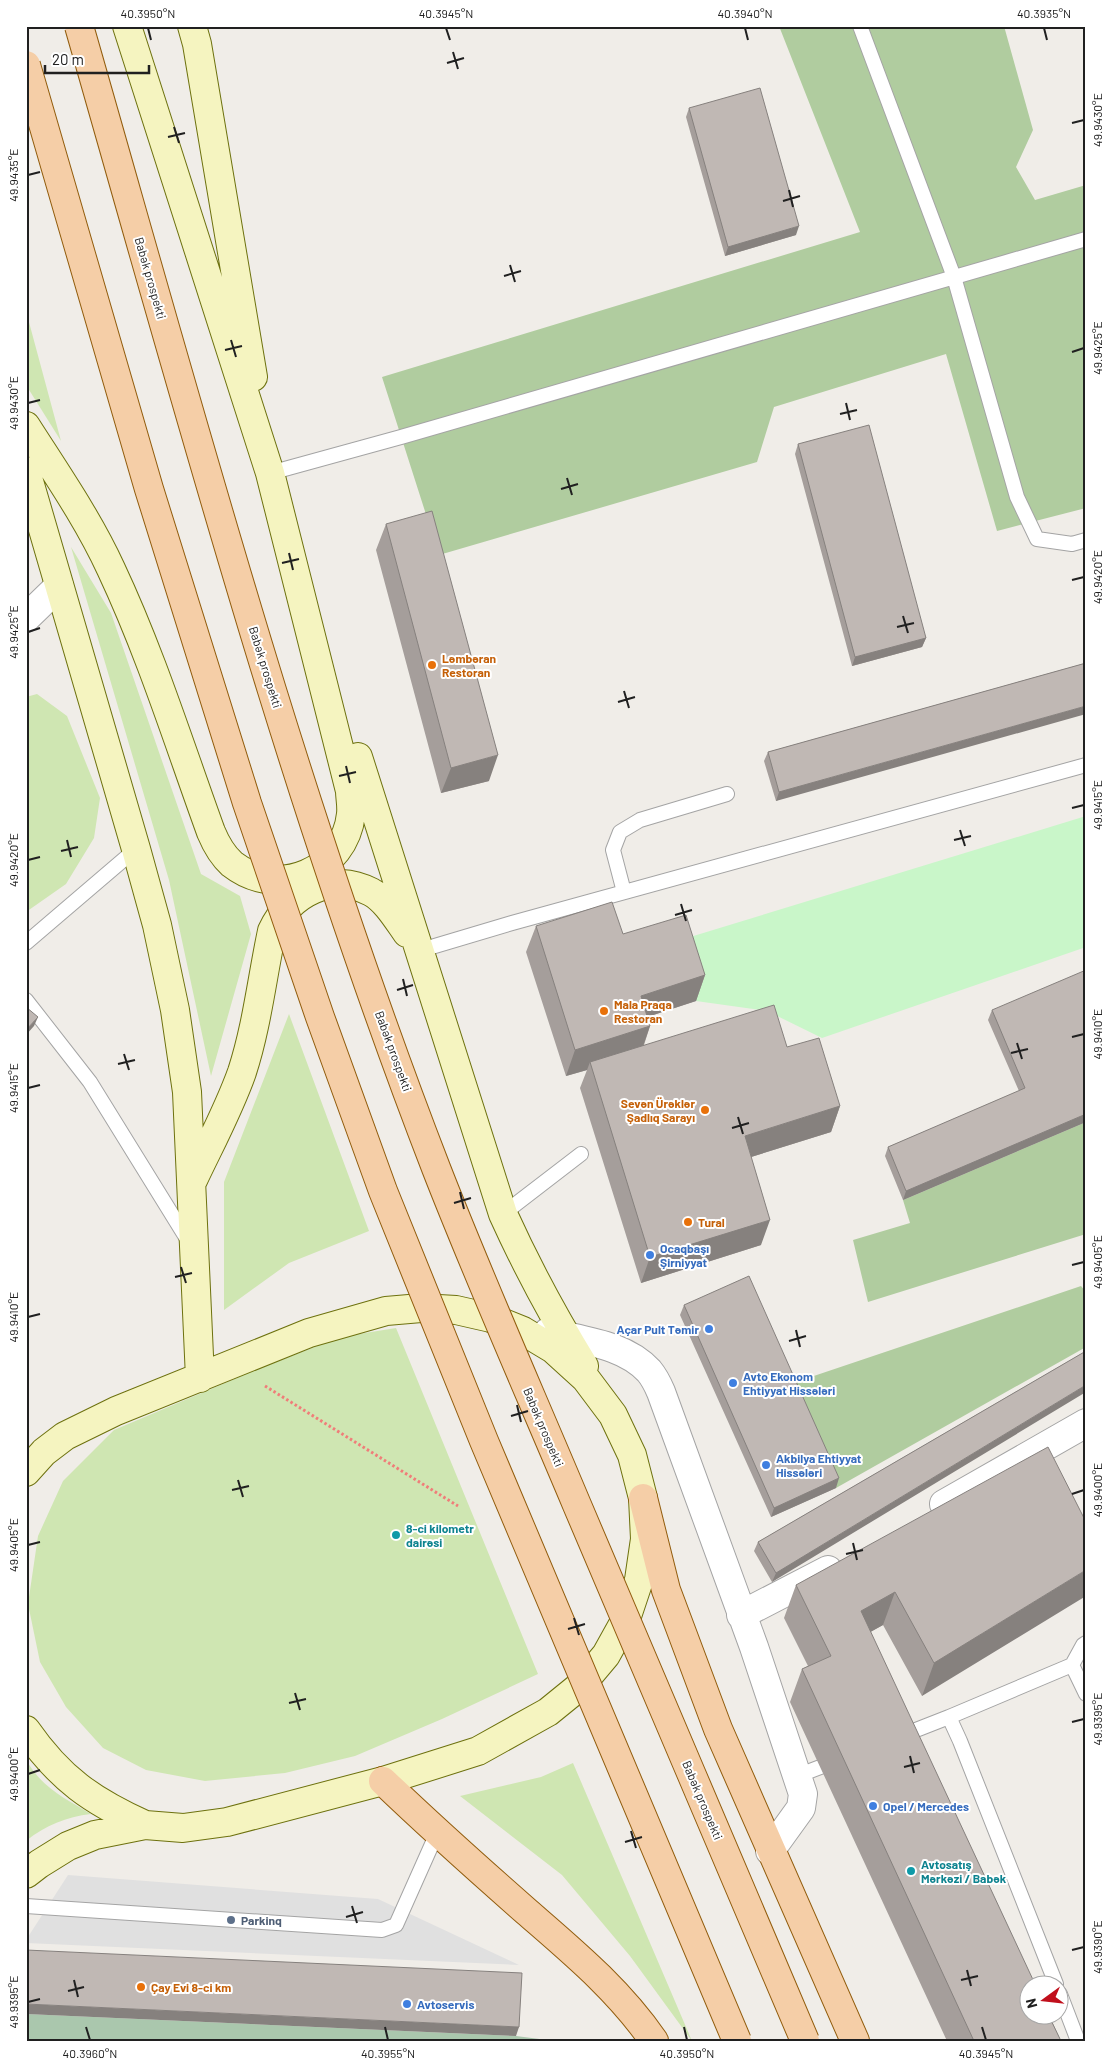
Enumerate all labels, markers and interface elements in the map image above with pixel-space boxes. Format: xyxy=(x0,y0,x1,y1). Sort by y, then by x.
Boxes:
text: 40.3950°N xyxy=(121,6,175,20)
text: 40.3945°N xyxy=(419,6,473,20)
text: 40.3940°N xyxy=(717,6,773,20)
text: 40.3935°N xyxy=(1017,6,1071,20)
scale bar xyxy=(45,42,149,74)
text: 20 m xyxy=(52,50,84,68)
text: 49.9430°E xyxy=(1090,93,1104,147)
text: 49.9435°E xyxy=(6,148,20,202)
street label: Babək prospekti xyxy=(133,235,169,321)
text: 49.9425°E xyxy=(1090,321,1104,375)
text: 49.9430°E xyxy=(6,376,20,430)
text: 49.9420°E xyxy=(1090,550,1104,604)
text: 49.9425°E xyxy=(6,605,20,659)
street label: Babək prospekti xyxy=(247,625,285,709)
place label: Ləmbəran Restoran xyxy=(442,651,496,679)
marker: Ləmbəran Restoran xyxy=(426,659,438,671)
text: 49.9415°E xyxy=(1090,780,1104,830)
text: 49.9420°E xyxy=(6,833,20,887)
place label: Mala Praqa Restoran xyxy=(614,997,672,1025)
marker: Mala Praqa Restoran xyxy=(598,1005,610,1017)
street label: Babək prospekti xyxy=(373,1009,415,1093)
text: 49.9410°E xyxy=(1090,1009,1104,1059)
text: 49.9415°E xyxy=(6,1063,20,1113)
place label: Sevən Ürəklər Şadlıq Sarayı xyxy=(621,1096,695,1124)
marker: Sevən Ürəklər Şadlıq Sarayı xyxy=(699,1104,711,1116)
place label: Tural xyxy=(698,1215,725,1229)
marker: Tural xyxy=(682,1216,694,1228)
text: 49.9405°E xyxy=(1090,1235,1104,1289)
place label: Ocaqbaşı Şirniyyat xyxy=(660,1241,709,1269)
marker: Ocaqbaşı Şirniyyat xyxy=(644,1249,656,1261)
text: 49.9410°E xyxy=(6,1292,20,1342)
place label: Açar Pult Təmir xyxy=(617,1322,699,1336)
marker: Açar Pult Təmir xyxy=(703,1323,715,1335)
place label: Avto Ekonom Ehtiyyat Hissələri xyxy=(743,1369,835,1397)
marker: Avto Ekonom Ehtiyyat Hissələri xyxy=(727,1377,739,1389)
street label: Babək prospekti xyxy=(521,1385,567,1469)
place label: Akbilya Ehtiyyat Hissələri xyxy=(776,1451,862,1479)
marker: Akbilya Ehtiyyat Hissələri xyxy=(760,1459,772,1471)
text: 49.9400°E xyxy=(1090,1463,1104,1517)
text: 49.9405°E xyxy=(6,1518,20,1572)
place label: 8-ci kilometr dairəsi xyxy=(406,1521,474,1549)
marker: 8-ci kilometr dairəsi xyxy=(390,1529,402,1541)
text: 49.9395°E xyxy=(1090,1693,1104,1745)
text: 49.9400°E xyxy=(6,1747,20,1801)
street label: Babək prospekti xyxy=(680,1758,726,1842)
place label: Opel / Mercedes xyxy=(883,1799,969,1813)
marker: Opel / Mercedes xyxy=(867,1800,879,1812)
place label: Avtosatış Mərkəzi / Babək xyxy=(921,1857,1007,1885)
marker: Avtosatış Mərkəzi / Babək xyxy=(905,1865,917,1877)
place label: Parkinq xyxy=(241,1913,282,1927)
marker: Parkinq xyxy=(225,1914,237,1926)
text: 49.9390°E xyxy=(1090,1920,1104,1974)
north arrow xyxy=(1020,1974,1070,2024)
text: 49.9395°E xyxy=(6,1976,20,2028)
place label: Çay Evi 8-ci km xyxy=(151,1980,231,1994)
marker: Çay Evi 8-ci km xyxy=(135,1981,147,1993)
place label: Avtoservis xyxy=(417,1997,474,2011)
text: N xyxy=(1022,1997,1040,2010)
marker: Avtoservis xyxy=(401,1998,413,2010)
text: 40.3960°N xyxy=(63,2046,117,2060)
text: 40.3955°N xyxy=(361,2046,415,2060)
text: 40.3950°N xyxy=(660,2046,714,2060)
text: 40.3945°N xyxy=(959,2046,1013,2060)

